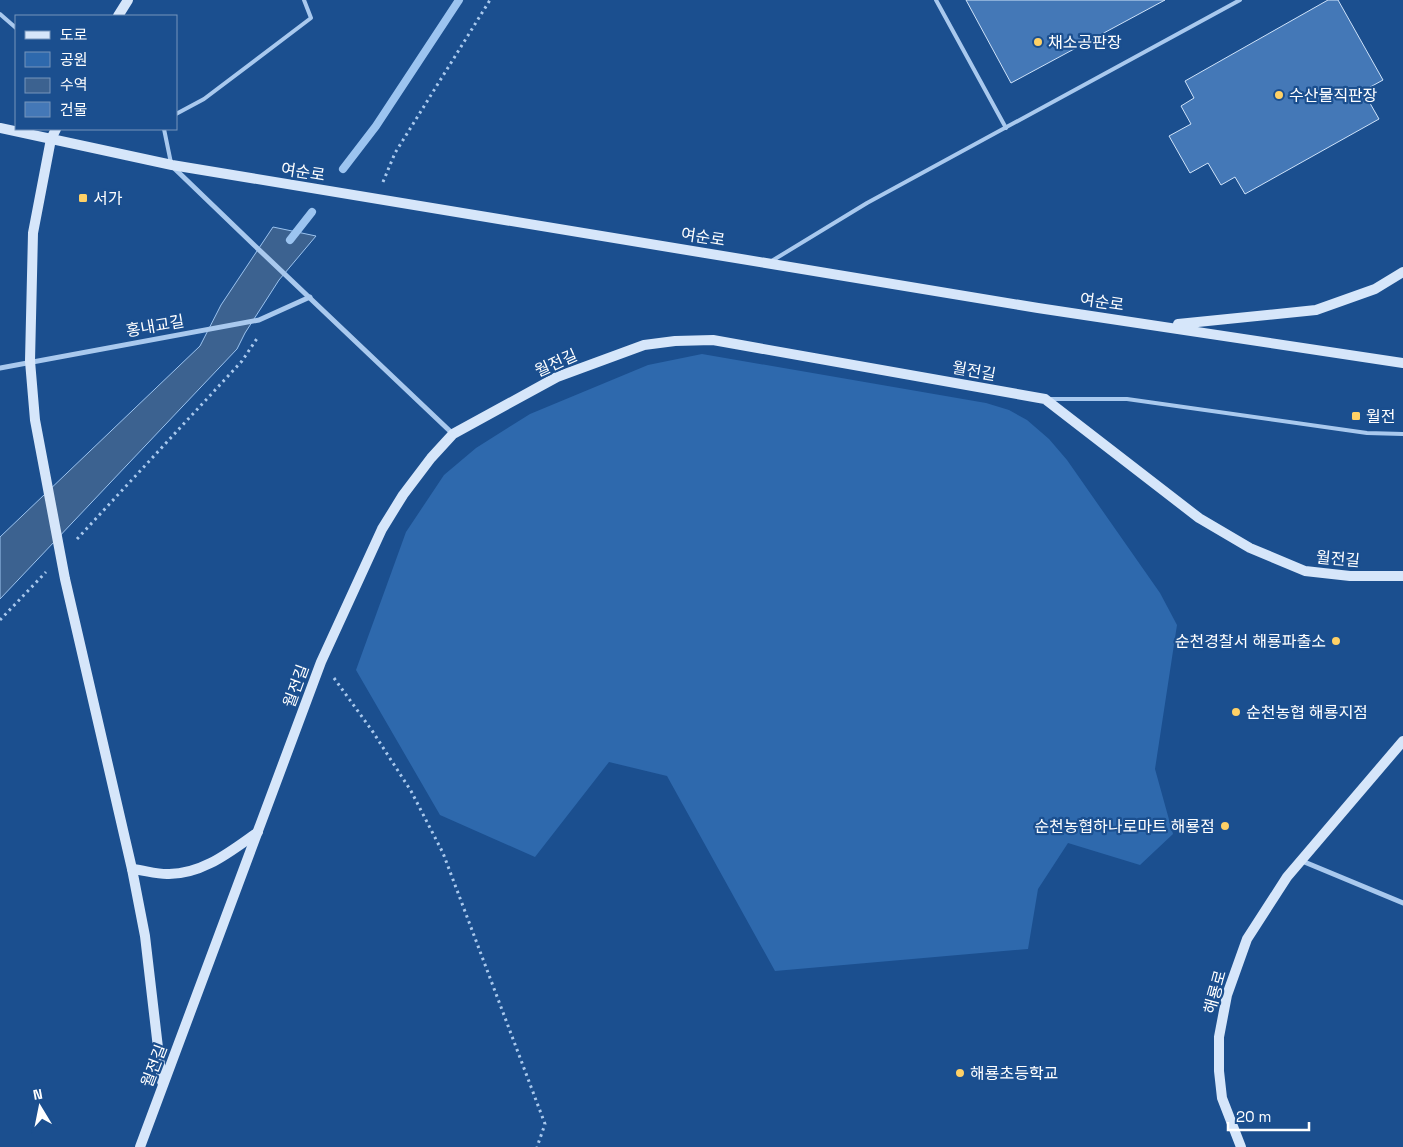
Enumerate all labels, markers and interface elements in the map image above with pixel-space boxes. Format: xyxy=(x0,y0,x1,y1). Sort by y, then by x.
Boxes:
legend xyxy=(15,15,178,130)
text: 도로 xyxy=(60,25,88,44)
place label: 채소공판장 xyxy=(1048,32,1122,53)
marker: 채소공판장 xyxy=(1032,36,1044,48)
text: 공원 xyxy=(60,50,88,69)
text: 수역 xyxy=(60,75,88,94)
place label: 수산물직판장 xyxy=(1289,85,1378,106)
marker: 수산물직판장 xyxy=(1273,89,1285,101)
text: 건물 xyxy=(60,100,88,119)
street label: 여순로 xyxy=(280,158,327,186)
place label: 서가 xyxy=(93,188,123,209)
marker: 서가 xyxy=(77,192,89,204)
street label: 여순로 xyxy=(680,223,727,251)
street label: 여순로 xyxy=(1079,289,1126,316)
street label: 홍내교길 xyxy=(124,311,186,341)
street label: 월전길 xyxy=(532,344,580,382)
street label: 월전길 xyxy=(950,357,998,385)
place label: 월전 xyxy=(1366,406,1395,427)
marker: 월전 xyxy=(1350,410,1362,422)
street label: 월전길 xyxy=(1315,547,1361,571)
place label: 순천경찰서 해룡파출소 xyxy=(1175,631,1326,652)
marker: 순천경찰서 해룡파출소 xyxy=(1330,635,1342,647)
street label: 월전길 xyxy=(279,662,313,710)
place label: 순천농협 해룡지점 xyxy=(1246,702,1368,723)
marker: 순천농협 해룡지점 xyxy=(1230,706,1242,718)
place label: 순천농협하나로마트 해룡점 xyxy=(1034,816,1215,837)
marker: 순천농협하나로마트 해룡점 xyxy=(1219,820,1231,832)
street label: 해룡로 xyxy=(1199,968,1231,1016)
street label: 월전길 xyxy=(136,1042,172,1090)
place label: 해룡초등학교 xyxy=(970,1063,1058,1084)
marker: 해룡초등학교 xyxy=(954,1067,966,1079)
north arrow xyxy=(15,1082,65,1132)
text: N xyxy=(32,1085,44,1104)
scale bar xyxy=(1228,1100,1309,1132)
text: 20 m xyxy=(1236,1107,1271,1126)

